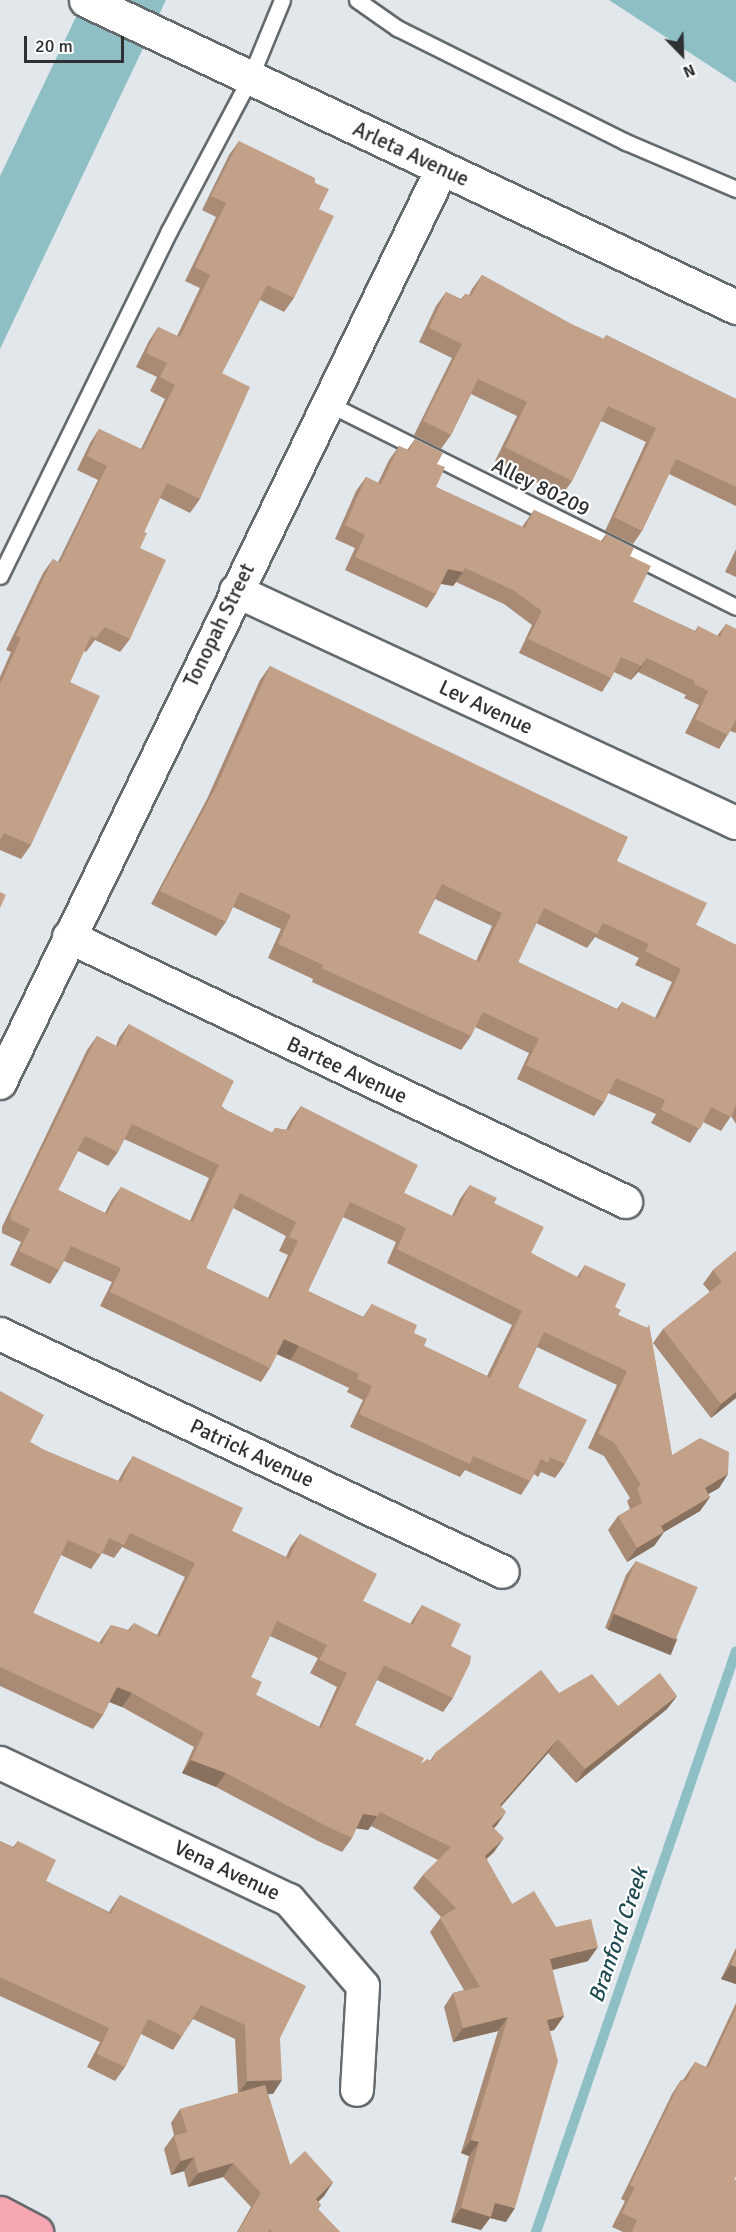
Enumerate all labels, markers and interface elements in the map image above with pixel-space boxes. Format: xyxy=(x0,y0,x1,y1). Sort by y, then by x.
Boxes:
scale bar xyxy=(27,24,128,62)
north arrow xyxy=(652,24,712,84)
text: 20 m xyxy=(35,35,73,57)
text: N xyxy=(680,59,698,82)
street label: Arleta Avenue xyxy=(349,116,473,192)
street label: Alley 80209 xyxy=(488,452,594,522)
street label: Tonopah Street xyxy=(178,559,260,691)
street label: Lev Avenue xyxy=(435,674,537,740)
street label: Bartee Avenue xyxy=(283,1031,411,1109)
street label: Patrick Avenue xyxy=(186,1413,318,1493)
street label: Vena Avenue xyxy=(170,1835,284,1905)
water label: Branford Creek xyxy=(583,1864,653,2006)

